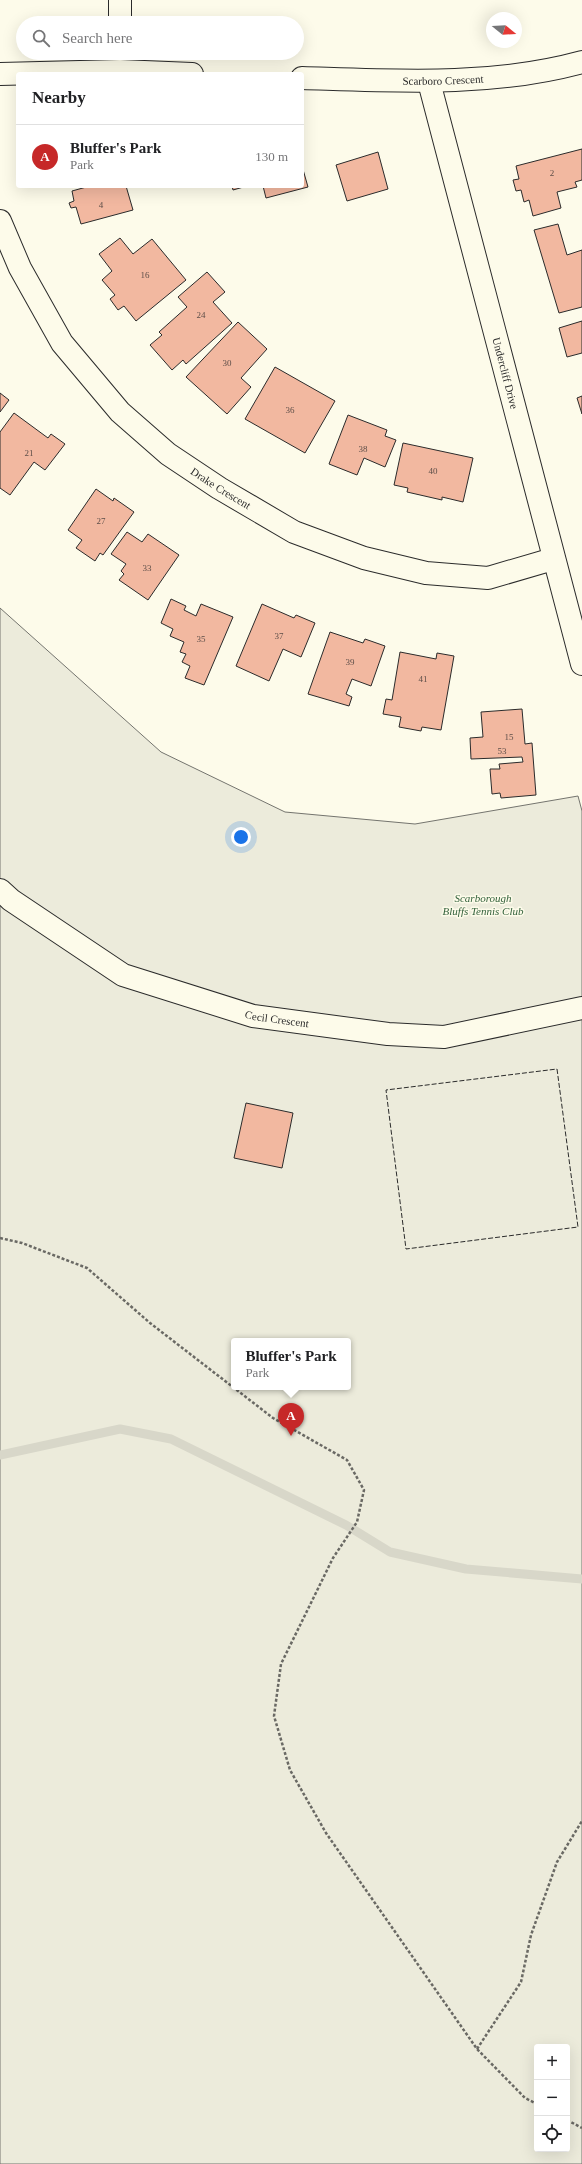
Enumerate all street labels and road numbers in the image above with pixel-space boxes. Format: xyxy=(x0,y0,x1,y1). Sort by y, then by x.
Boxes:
street label: Scarboro Crescent xyxy=(402,72,484,87)
street label: Undercliff Drive xyxy=(490,336,521,410)
street label: Drake Crescent xyxy=(189,465,253,511)
street label: Cecil Crescent xyxy=(243,1008,310,1029)

